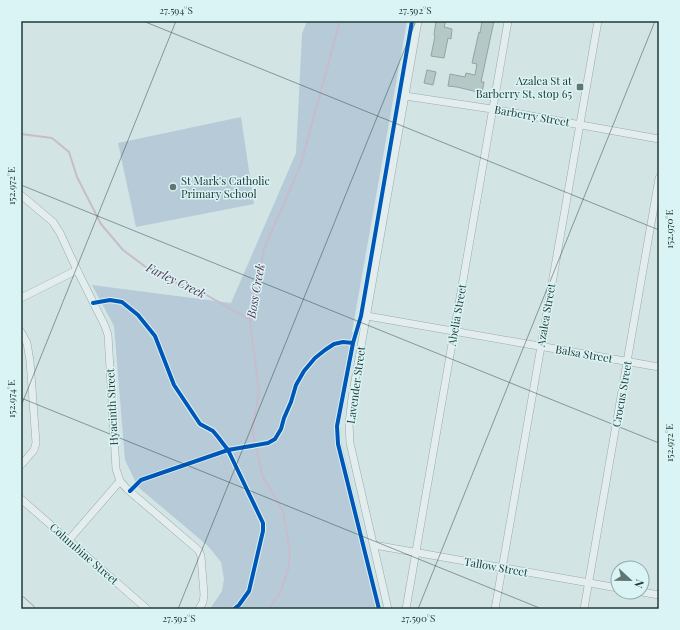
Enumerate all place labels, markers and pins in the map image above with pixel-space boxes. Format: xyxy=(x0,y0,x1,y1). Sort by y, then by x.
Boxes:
place label: Azalea St at Barberry St, stop 65 xyxy=(476,73,572,101)
marker: Azalea St at Barberry St, stop 65 xyxy=(575,82,585,92)
place label: St Mark's Catholic Primary School xyxy=(181,173,270,201)
marker: St Mark's Catholic Primary School xyxy=(168,182,178,192)

